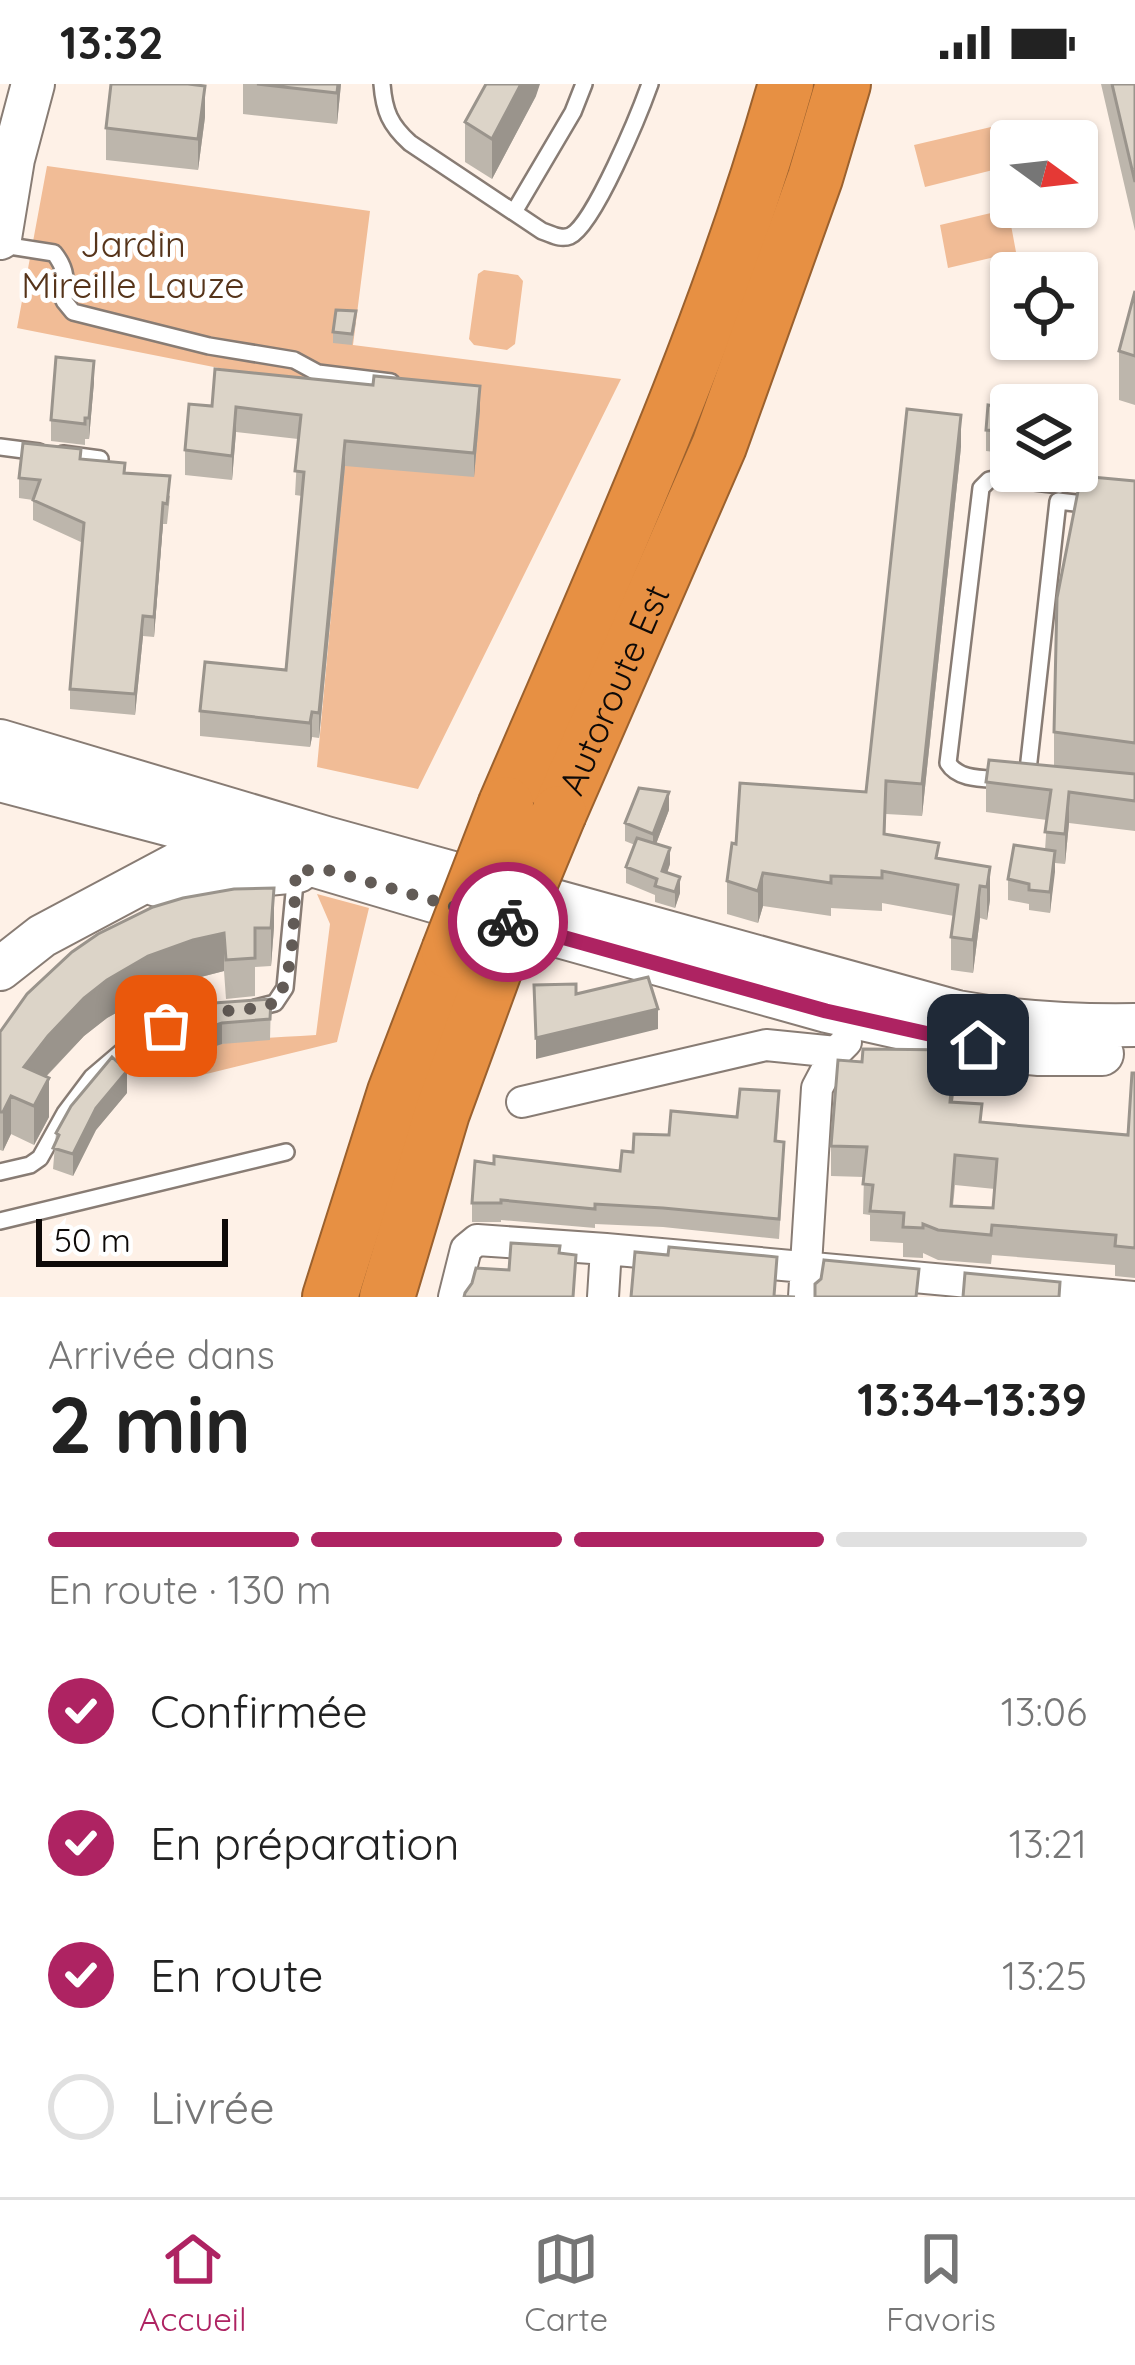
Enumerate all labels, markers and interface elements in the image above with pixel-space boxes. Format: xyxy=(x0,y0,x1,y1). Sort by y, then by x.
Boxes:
text: 13:32 xyxy=(60,14,164,70)
north arrow xyxy=(990,120,1098,228)
map controls xyxy=(990,120,1098,492)
park label: Jardin Mireille Lauze xyxy=(21,221,245,307)
button: locate xyxy=(990,252,1098,360)
button: layers xyxy=(990,384,1098,492)
street label: Autoroute Est xyxy=(548,577,678,801)
courier xyxy=(448,862,568,982)
icon: bike xyxy=(475,889,541,955)
pin xyxy=(115,975,217,1077)
icon: bag xyxy=(133,993,199,1059)
pin xyxy=(927,994,1029,1096)
icon: home xyxy=(945,1012,1011,1078)
scale bar xyxy=(36,1213,228,1266)
text: 50 m xyxy=(54,1219,131,1260)
text: Arrivée dans xyxy=(48,1330,275,1379)
text: 13:34–13:39 xyxy=(857,1371,1087,1427)
text: 2 min xyxy=(48,1375,251,1473)
text: En route · 130 m xyxy=(48,1565,332,1614)
icon: check xyxy=(48,1678,114,1744)
text: Confirmée xyxy=(150,1683,368,1739)
text: 13:06 xyxy=(1001,1687,1087,1736)
icon: check xyxy=(48,1810,114,1876)
text: En préparation xyxy=(150,1815,460,1871)
text: 13:21 xyxy=(1009,1819,1087,1868)
icon: check xyxy=(48,1942,114,2008)
text: En route xyxy=(150,1947,323,2003)
text: 13:25 xyxy=(1002,1951,1087,2000)
text: Livrée xyxy=(150,2079,275,2135)
tab: Accueil xyxy=(139,2226,247,2339)
tab: Carte xyxy=(524,2226,608,2339)
tab: Favoris xyxy=(886,2226,996,2339)

